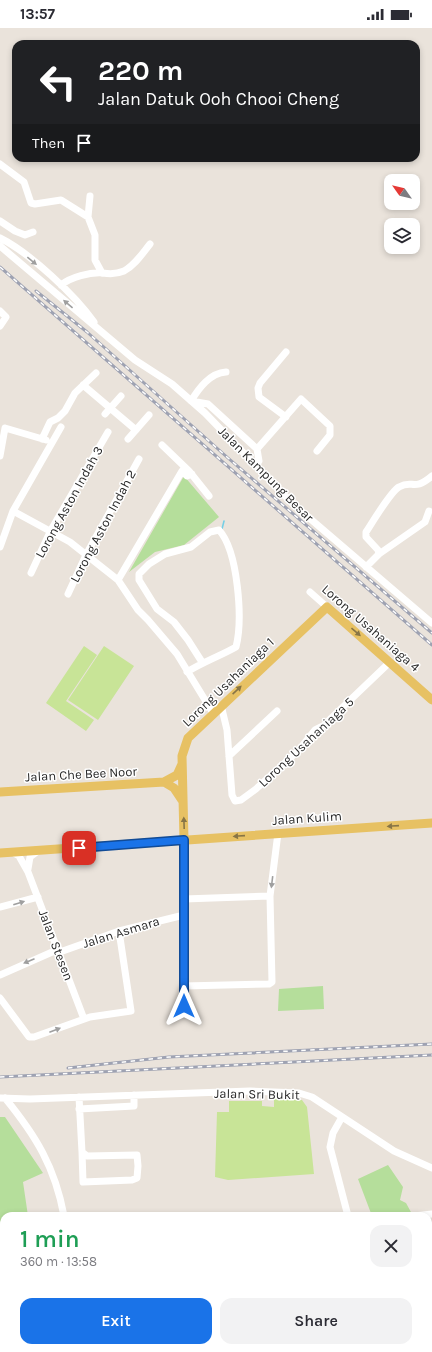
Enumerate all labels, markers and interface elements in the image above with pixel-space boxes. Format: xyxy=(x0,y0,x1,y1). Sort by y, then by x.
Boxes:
text: 13:57 xyxy=(20,5,55,23)
text: 220 m xyxy=(98,54,183,87)
icon: left xyxy=(32,56,84,108)
text: Jalan Datuk Ooh Chooi Cheng xyxy=(98,88,339,110)
icon: arrive xyxy=(73,132,95,154)
text: Then xyxy=(32,134,65,152)
north arrow xyxy=(384,174,420,210)
map controls xyxy=(384,174,420,254)
button: layers xyxy=(384,218,420,254)
one-way arrow xyxy=(26,256,37,265)
one-way arrow xyxy=(63,300,74,309)
street label: Jalan Kampung Besar xyxy=(215,423,317,525)
street label: Lorong Aston Indah 3 xyxy=(32,444,106,560)
street label: Lorong Aston Indah 2 xyxy=(67,467,139,585)
street label: Lorong Usahaniaga 4 xyxy=(319,582,423,674)
one-way arrow xyxy=(351,628,361,637)
street label: Lorong Usahaniaga 1 xyxy=(179,634,277,730)
one-way arrow xyxy=(232,685,242,695)
street label: Lorong Usahaniaga 5 xyxy=(255,694,357,790)
street label: Jalan Che Bee Noor xyxy=(25,764,138,784)
street label: Jalan Kulim xyxy=(272,808,342,828)
one-way arrow xyxy=(181,816,187,829)
one-way arrow xyxy=(387,822,399,829)
pin xyxy=(62,831,96,865)
one-way arrow xyxy=(233,833,245,840)
icon: arrive xyxy=(68,837,90,859)
one-way arrow xyxy=(269,876,275,888)
one-way arrow xyxy=(14,900,26,906)
street label: Jalan Stesen xyxy=(36,907,76,983)
street label: Jalan Asmara xyxy=(81,913,161,951)
one-way arrow xyxy=(22,959,34,965)
position arrow xyxy=(163,985,205,1027)
one-way arrow xyxy=(50,1026,62,1032)
street label: Jalan Sri Bukit xyxy=(214,1086,300,1102)
text: 1 min xyxy=(20,1225,80,1253)
button: close xyxy=(370,1225,412,1267)
text: 360 m · 13:58 xyxy=(20,1254,97,1269)
button: Exit xyxy=(20,1298,212,1344)
button: Share xyxy=(220,1298,412,1344)

